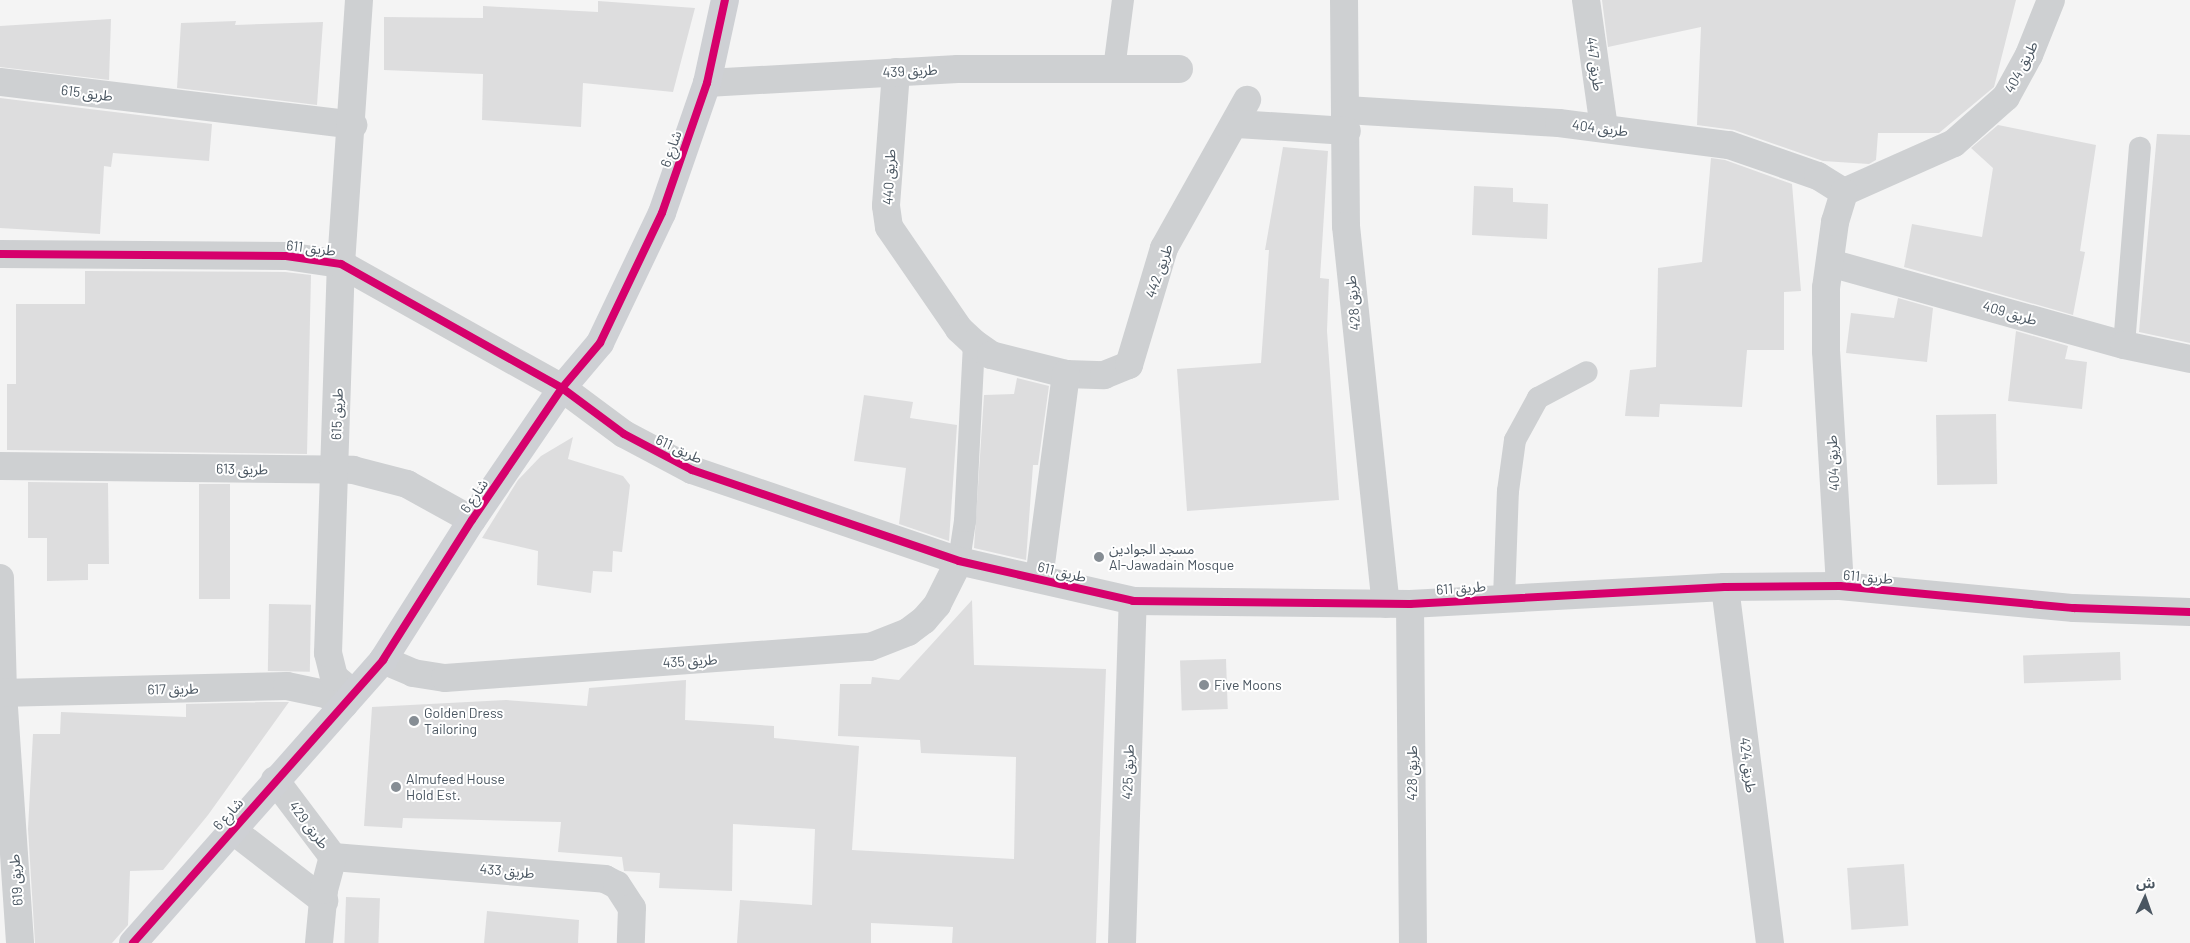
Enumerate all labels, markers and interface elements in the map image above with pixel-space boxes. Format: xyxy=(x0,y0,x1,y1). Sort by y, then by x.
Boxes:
street label: طريق 447 xyxy=(1583,36,1607,92)
street label: طريق 404 xyxy=(2001,38,2041,96)
street label: طريق 439 xyxy=(882,61,938,81)
street label: طريق 615 xyxy=(60,81,114,105)
street label: طريق 404 xyxy=(1571,116,1629,140)
street label: شارع 6 xyxy=(657,129,685,169)
street label: طريق 440 xyxy=(879,148,899,206)
street label: طريق 611 xyxy=(285,237,337,259)
street label: طريق 442 xyxy=(1142,242,1176,300)
street label: طريق 428 xyxy=(1342,275,1364,331)
street label: طريق 409 xyxy=(1981,297,2039,329)
street label: طريق 615 xyxy=(328,388,346,440)
street label: طريق 611 xyxy=(653,431,705,467)
street label: طريق 404 xyxy=(1823,434,1843,492)
street label: طريق 613 xyxy=(216,460,268,478)
street label: شارع 6 xyxy=(457,476,491,516)
place label: مسجد الجوادين Al-Jawadain Mosque xyxy=(1109,541,1234,574)
marker: مسجد الجوادين Al-Jawadain Mosque xyxy=(1093,551,1105,563)
street label: طريق 611 xyxy=(1036,558,1088,586)
street label: طريق 611 xyxy=(1843,566,1893,588)
street label: طريق 611 xyxy=(1436,578,1486,598)
street label: طريق 435 xyxy=(662,651,718,671)
place label: Five Moons xyxy=(1214,677,1282,693)
marker: Five Moons xyxy=(1198,679,1210,691)
street label: طريق 617 xyxy=(147,680,199,698)
place label: Golden Dress Tailoring xyxy=(424,705,503,738)
marker: Golden Dress Tailoring xyxy=(408,715,420,727)
street label: طريق 424 xyxy=(1736,736,1760,794)
street label: طريق 425 xyxy=(1119,744,1137,800)
street label: طريق 428 xyxy=(1404,745,1420,801)
place label: Almufeed House Hold Est. xyxy=(406,771,505,804)
marker: Almufeed House Hold Est. xyxy=(390,781,402,793)
street label: شارع 6 xyxy=(209,795,247,833)
street label: طريق 429 xyxy=(286,798,332,852)
street label: طريق 619 xyxy=(6,853,26,907)
street label: طريق 433 xyxy=(479,860,535,882)
north arrow xyxy=(2120,873,2170,923)
text: ش xyxy=(2136,874,2156,892)

